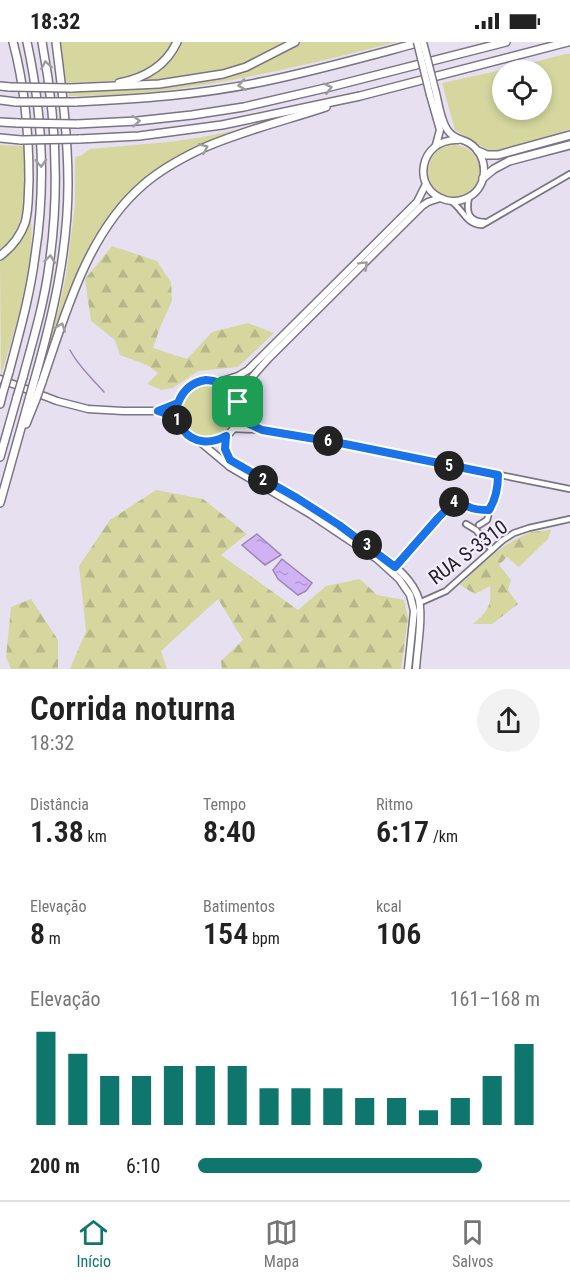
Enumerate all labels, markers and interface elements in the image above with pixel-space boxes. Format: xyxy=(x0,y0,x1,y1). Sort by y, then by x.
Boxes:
text: 18:32 xyxy=(30,9,81,34)
one-way arrow xyxy=(40,60,53,70)
map controls xyxy=(492,60,552,120)
button: locate xyxy=(492,60,552,120)
one-way arrow xyxy=(237,79,247,91)
one-way arrow xyxy=(322,83,332,95)
one-way arrow xyxy=(131,115,140,128)
one-way arrow xyxy=(198,143,209,155)
one-way arrow xyxy=(34,158,47,167)
one-way arrow xyxy=(43,254,55,263)
one-way arrow xyxy=(356,262,367,273)
one-way arrow xyxy=(54,322,67,332)
pin xyxy=(212,376,263,427)
icon: arrive xyxy=(221,385,254,418)
pin: 1 xyxy=(162,405,192,435)
text: 1 xyxy=(173,410,181,429)
pin: 6 xyxy=(313,426,343,456)
text: 6 xyxy=(324,431,332,450)
pin: 5 xyxy=(434,451,464,481)
text: 5 xyxy=(445,456,453,475)
pin: 2 xyxy=(248,465,278,495)
text: 2 xyxy=(259,470,267,489)
pin: 4 xyxy=(439,487,469,517)
text: 4 xyxy=(450,492,458,511)
street label: RUA S-3310 xyxy=(424,515,512,589)
pin: 3 xyxy=(352,530,382,560)
text: 3 xyxy=(363,535,371,554)
text: Corrida noturna xyxy=(30,689,236,728)
button: share xyxy=(477,689,540,752)
text: 18:32 xyxy=(30,731,74,755)
text: Distância xyxy=(30,795,89,814)
text: Tempo xyxy=(203,795,246,814)
text: Ritmo xyxy=(376,795,413,814)
text: 1.38 xyxy=(30,814,84,849)
text: 8:40 xyxy=(203,814,256,849)
text: 6:17 xyxy=(376,814,429,849)
text: km xyxy=(84,827,107,846)
text: /km xyxy=(429,827,458,846)
text: Elevação xyxy=(30,897,87,916)
text: Batimentos xyxy=(203,897,275,916)
text: kcal xyxy=(376,897,402,916)
text: 8 xyxy=(30,916,45,951)
text: 154 xyxy=(203,916,248,951)
text: 106 xyxy=(376,916,421,951)
text: m xyxy=(45,929,61,948)
text: bpm xyxy=(248,929,280,948)
text: Elevação xyxy=(30,987,101,1011)
text: 161–168 m xyxy=(450,987,540,1011)
text: 200 m xyxy=(30,1154,80,1178)
text: 6:10 xyxy=(126,1154,160,1178)
tab: Início xyxy=(76,1216,111,1271)
tab: Mapa xyxy=(264,1216,299,1271)
tab: Salvos xyxy=(452,1216,494,1271)

